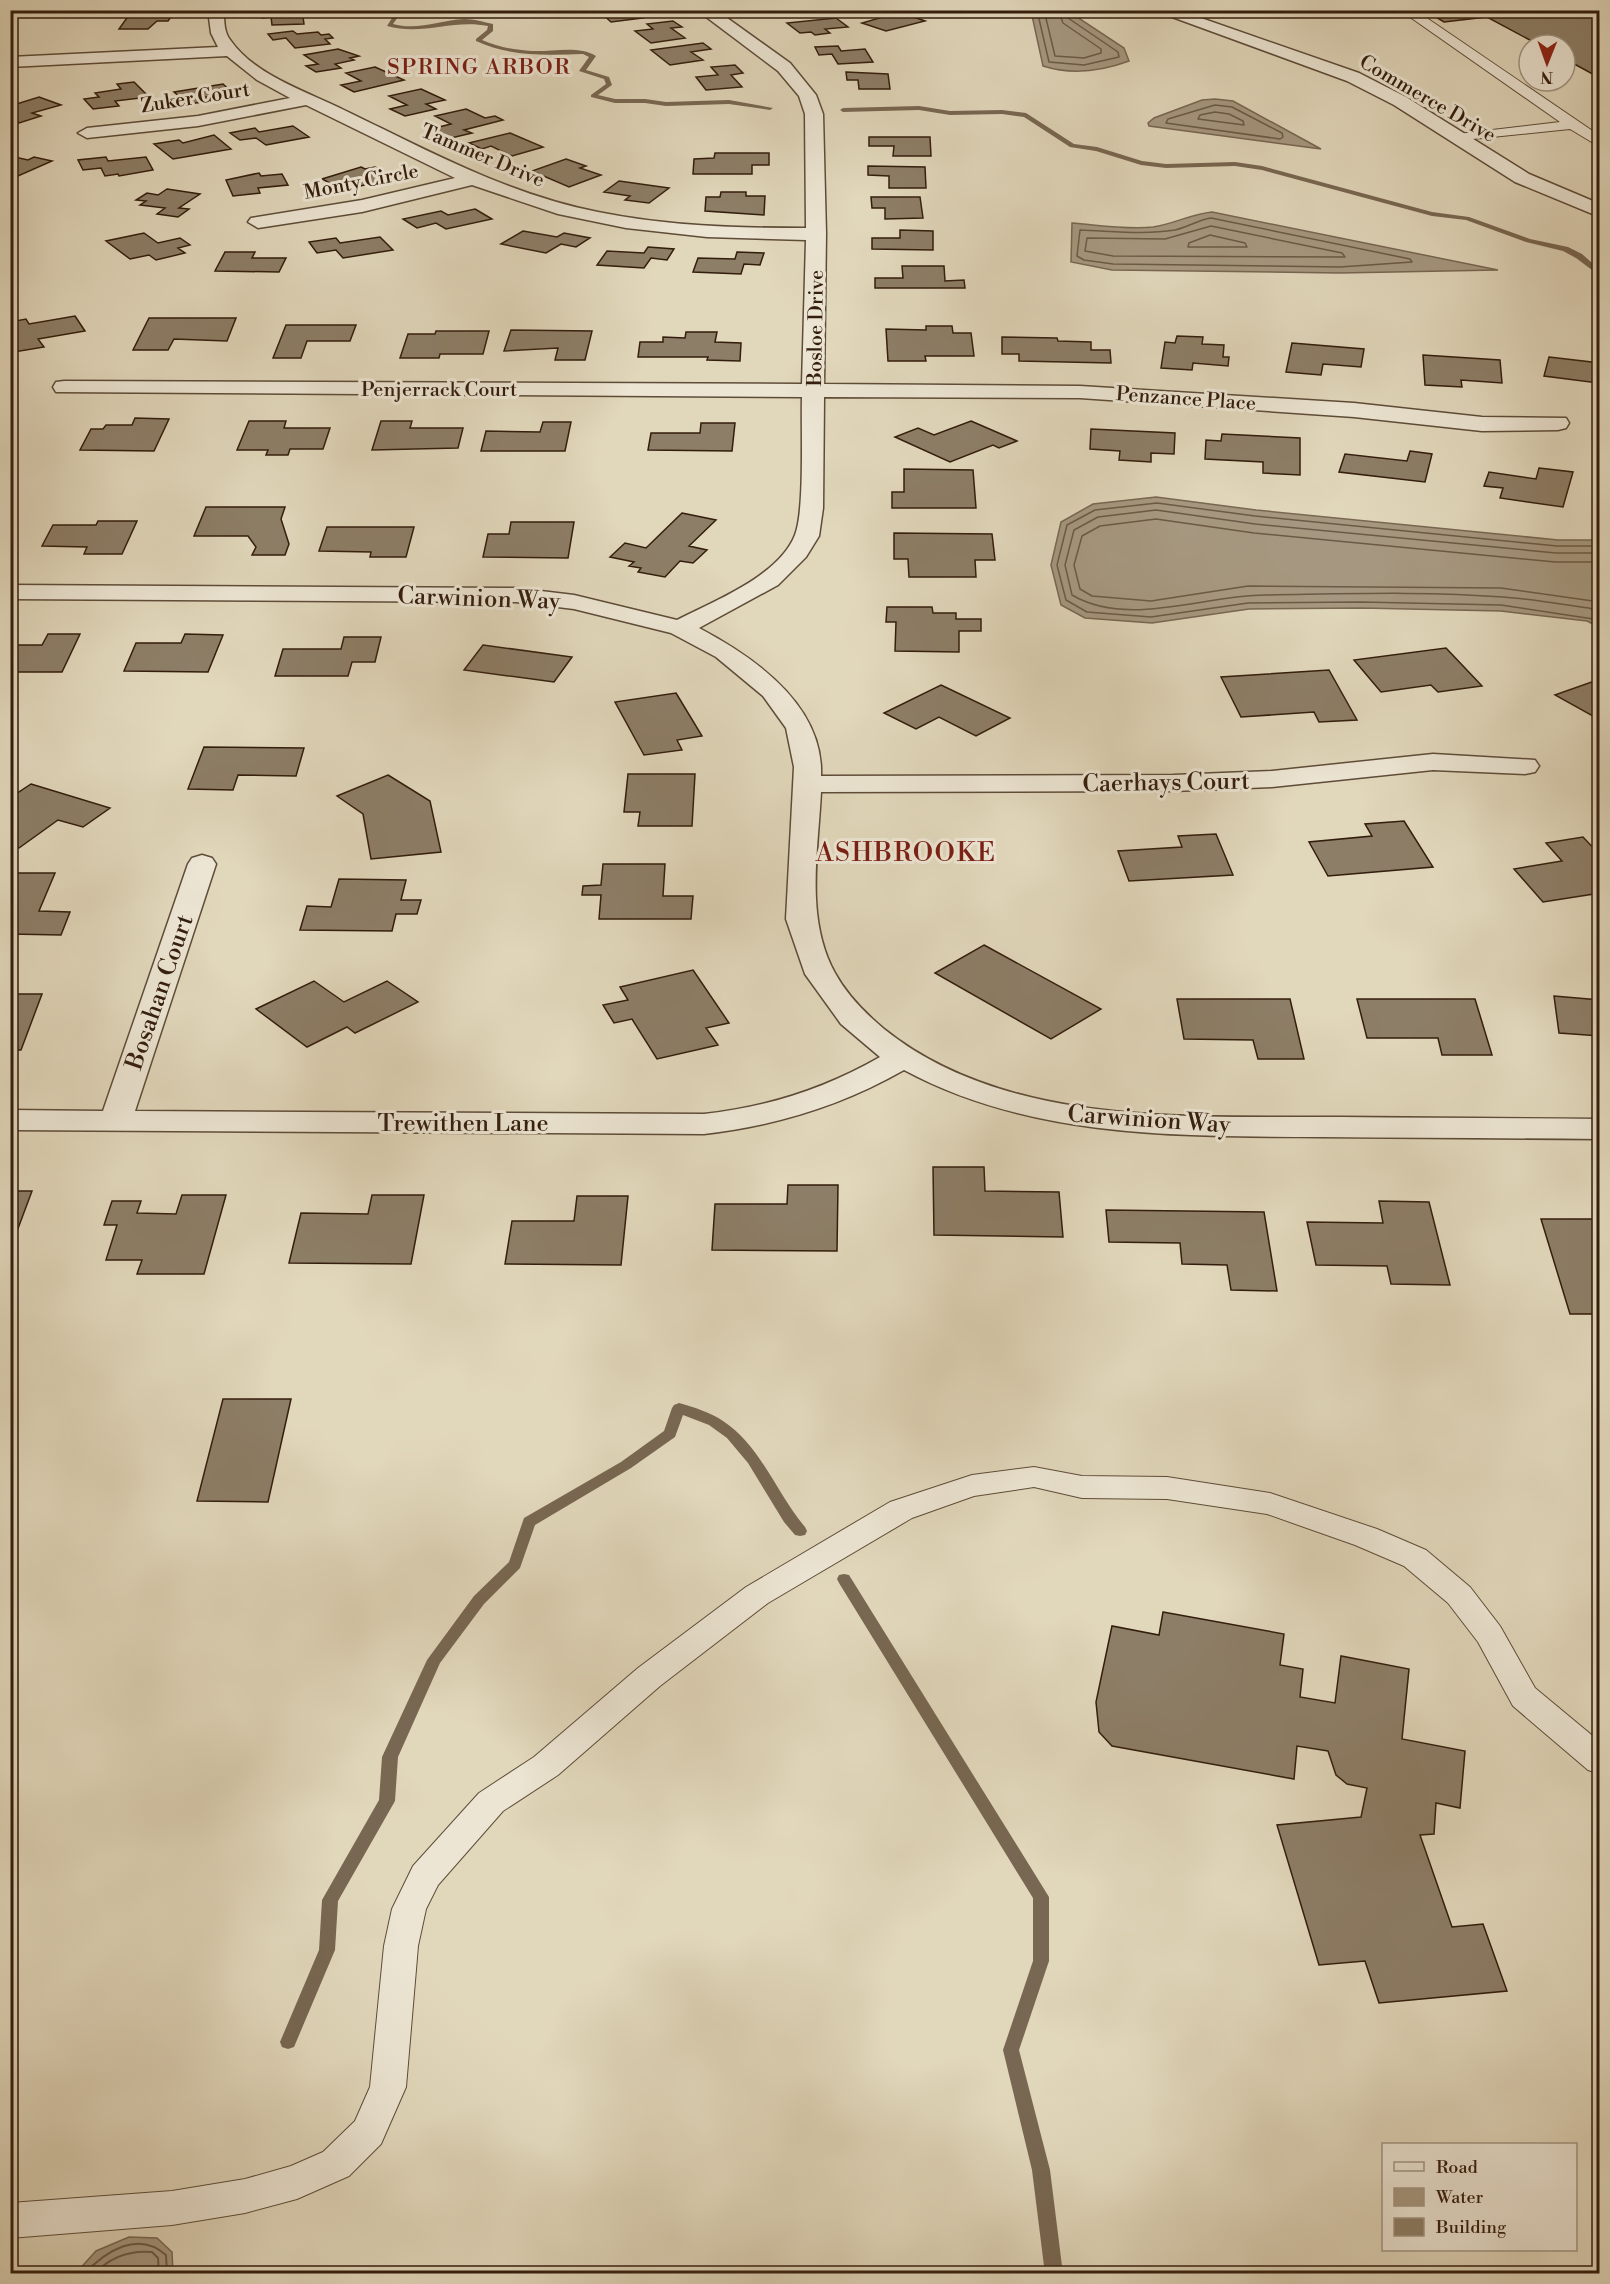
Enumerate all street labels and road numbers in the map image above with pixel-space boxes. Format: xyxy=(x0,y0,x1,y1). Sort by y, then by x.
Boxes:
street label: Commerce Drive xyxy=(1354,50,1500,149)
street label: Zuker Court xyxy=(139,78,252,119)
street label: Tammer Drive xyxy=(417,119,548,194)
street label: Monty Circle xyxy=(302,159,421,206)
street label: Bosloe Drive xyxy=(803,270,830,387)
street label: Penjerrack Court xyxy=(361,378,517,403)
street label: Penzance Place xyxy=(1115,382,1257,417)
street label: Carwinion Way xyxy=(397,581,561,617)
street label: Caerhays Court xyxy=(1082,767,1250,799)
street label: Bosahan Court xyxy=(119,910,201,1075)
street label: Carwinion Way xyxy=(1067,1099,1232,1141)
street label: Trewithen Lane xyxy=(377,1109,549,1139)

